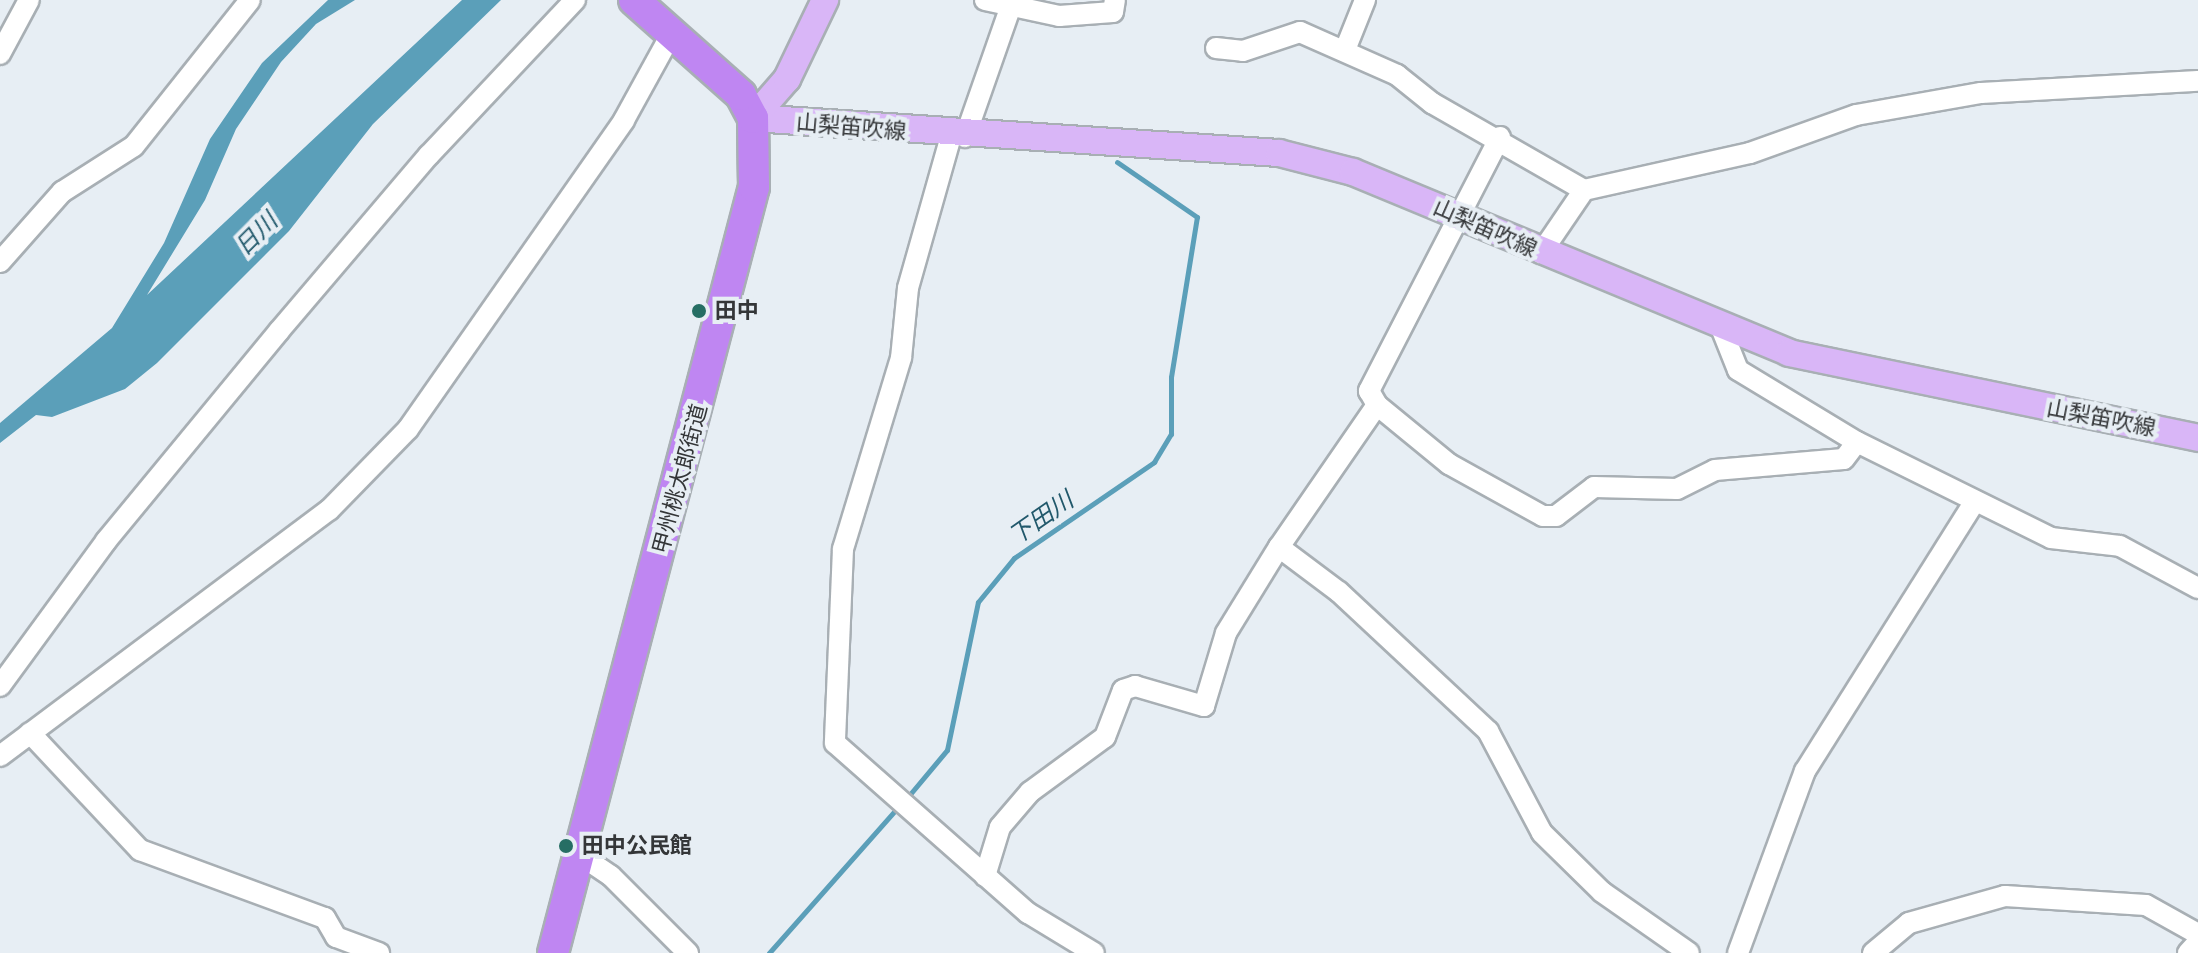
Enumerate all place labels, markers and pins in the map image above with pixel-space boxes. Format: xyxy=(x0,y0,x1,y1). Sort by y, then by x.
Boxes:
place label: 田中 xyxy=(715,298,759,324)
marker: 田中 xyxy=(690,302,708,320)
place label: 田中公民館 xyxy=(582,833,692,859)
marker: 田中公民館 xyxy=(557,837,575,855)

